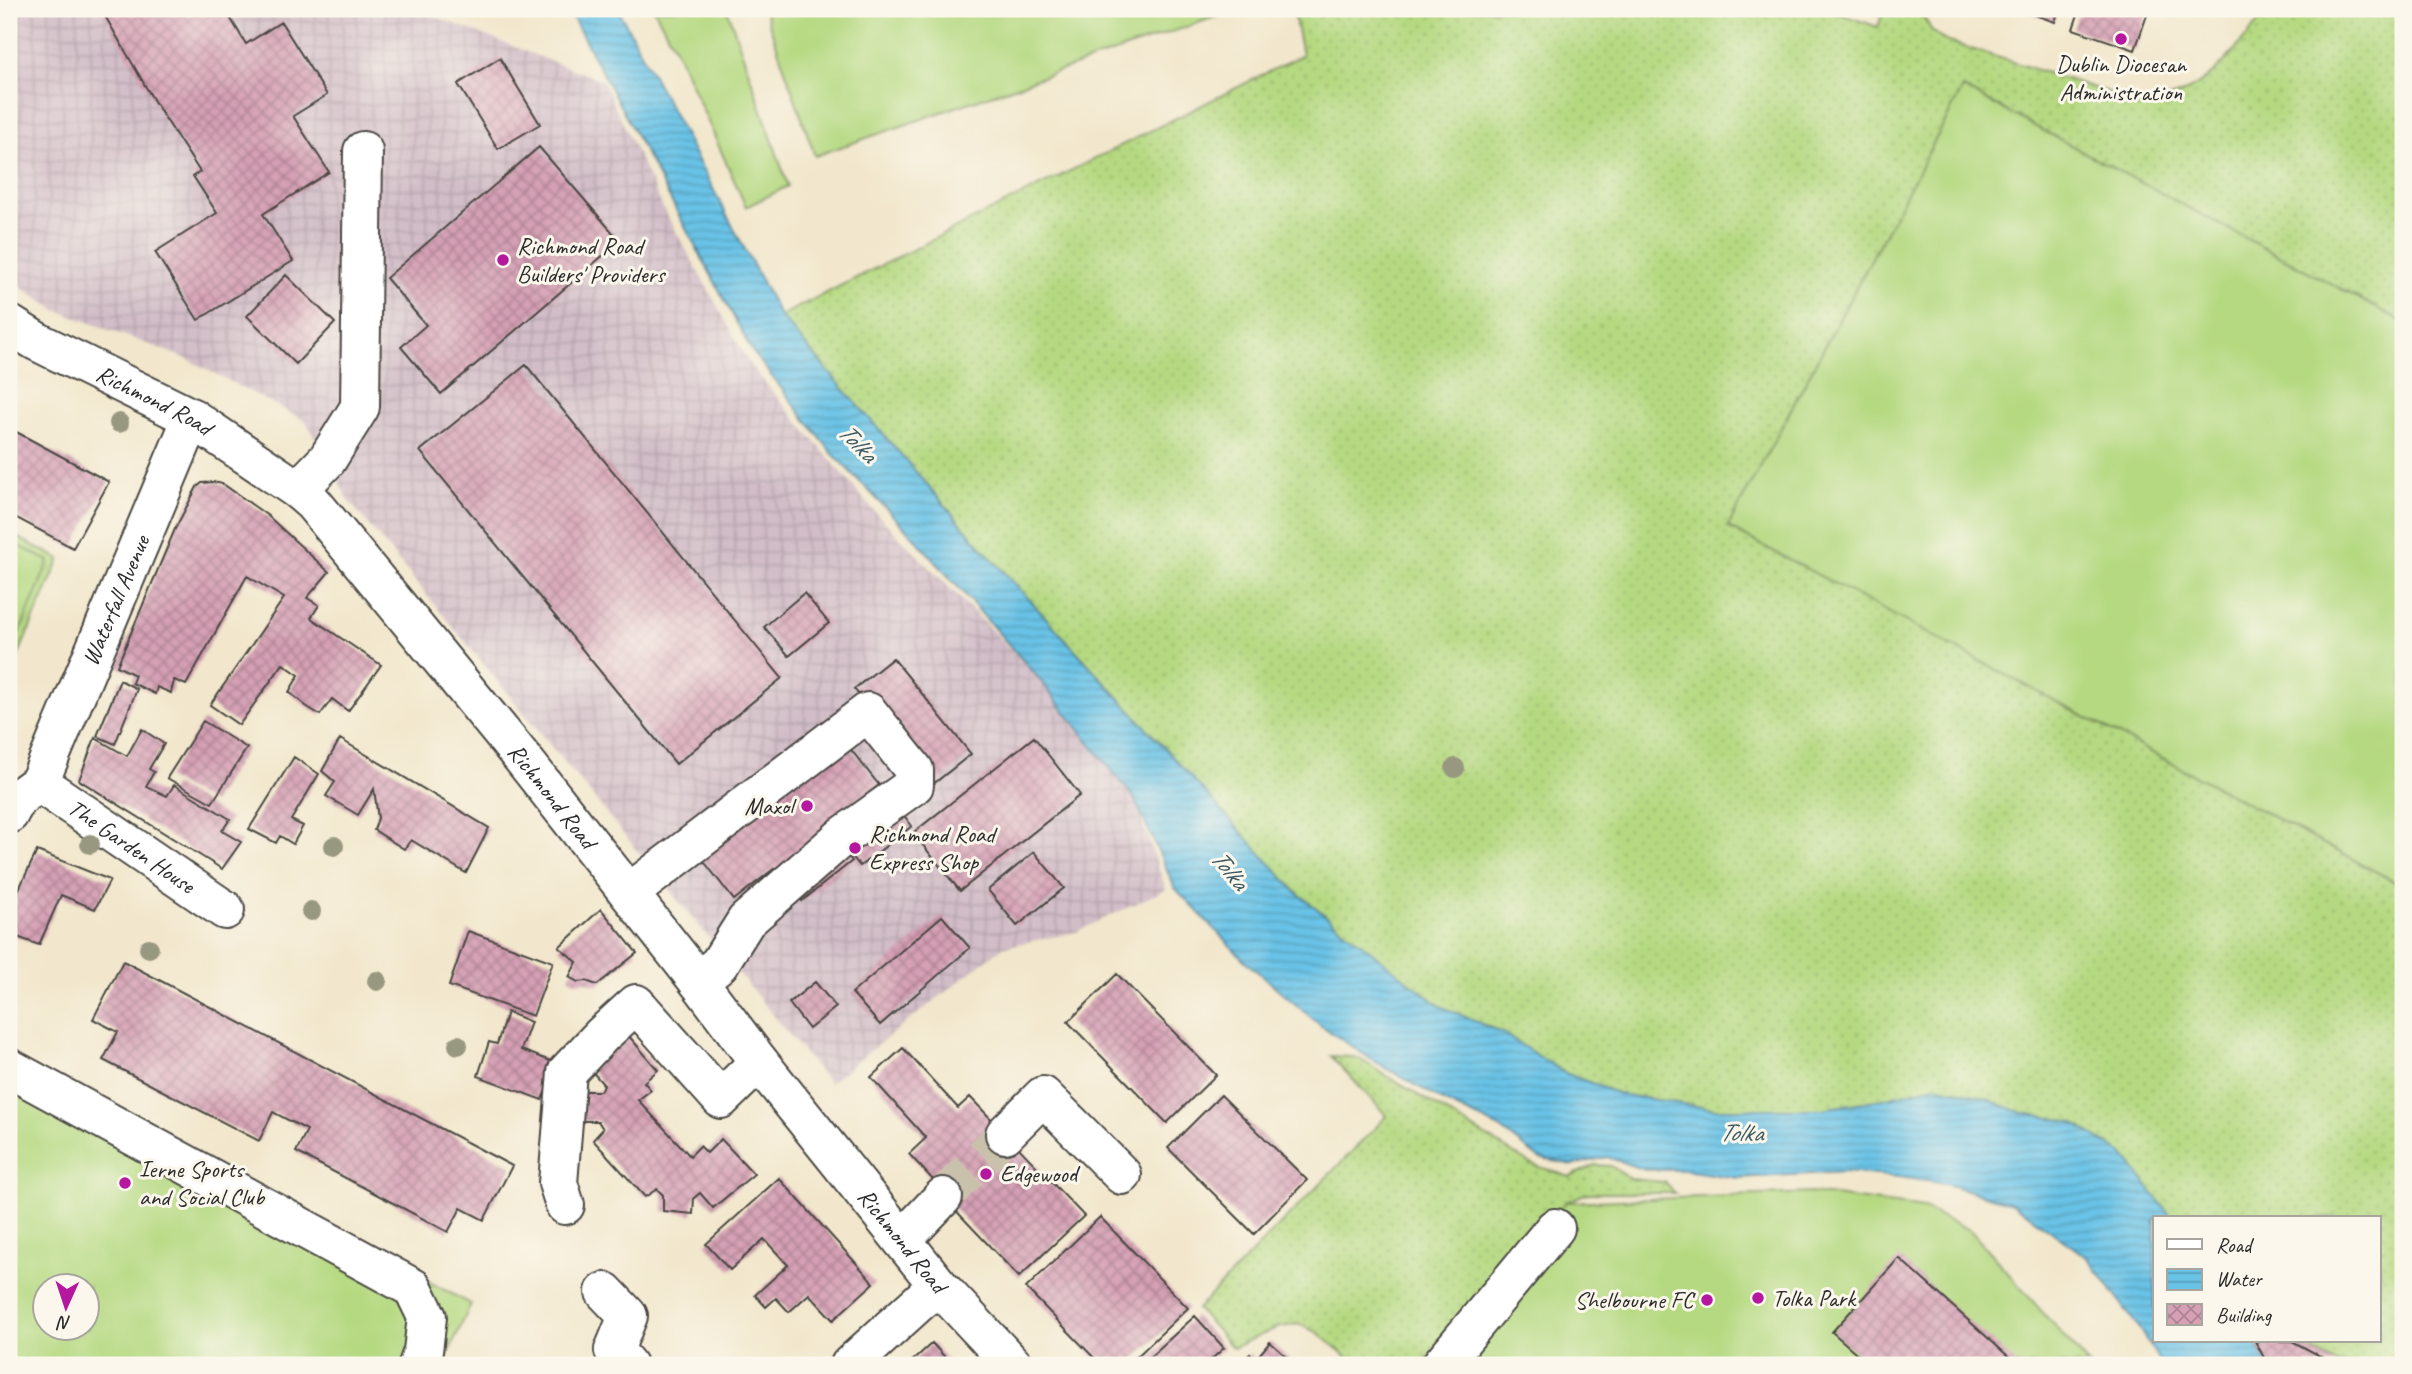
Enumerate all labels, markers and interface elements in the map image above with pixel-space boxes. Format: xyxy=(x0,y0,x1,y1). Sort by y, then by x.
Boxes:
marker: Dublin Diocesan Administration xyxy=(2113,31,2129,47)
place label: Dublin Diocesan Administration xyxy=(2056,49,2187,107)
place label: Richmond Road Builders' Providers xyxy=(517,231,666,289)
marker: Richmond Road Builders' Providers xyxy=(495,252,511,268)
street label: Richmond Road xyxy=(91,358,221,444)
water label: Tolka xyxy=(831,415,886,471)
street label: Waterfall Avenue xyxy=(75,529,157,670)
street label: Richmond Road xyxy=(501,737,605,857)
place label: Maxol xyxy=(744,791,797,821)
street label: The Garden House xyxy=(62,792,203,901)
marker: Maxol xyxy=(799,798,815,814)
place label: Richmond Road Express Shop xyxy=(869,819,998,877)
marker: Richmond Road Express Shop xyxy=(847,840,863,856)
water label: Tolka xyxy=(1203,842,1258,898)
water label: Tolka xyxy=(1719,1116,1765,1149)
place label: Ierne Sports and Social Club xyxy=(139,1154,266,1212)
place label: Edgewood xyxy=(1000,1159,1081,1189)
marker: Edgewood xyxy=(978,1166,994,1182)
marker: Ierne Sports and Social Club xyxy=(117,1175,133,1191)
street label: Richmond Road xyxy=(851,1182,955,1302)
legend xyxy=(2153,1216,2380,1342)
text: Road xyxy=(2216,1232,2255,1258)
text: Water xyxy=(2216,1266,2263,1292)
north arrow xyxy=(32,1272,102,1342)
place label: Tolka Park xyxy=(1772,1283,1857,1313)
place label: Shelbourne FC xyxy=(1575,1285,1696,1315)
marker: Tolka Park xyxy=(1750,1290,1766,1306)
marker: Shelbourne FC xyxy=(1699,1292,1715,1308)
text: Building xyxy=(2216,1302,2273,1328)
text: N xyxy=(55,1311,72,1335)

